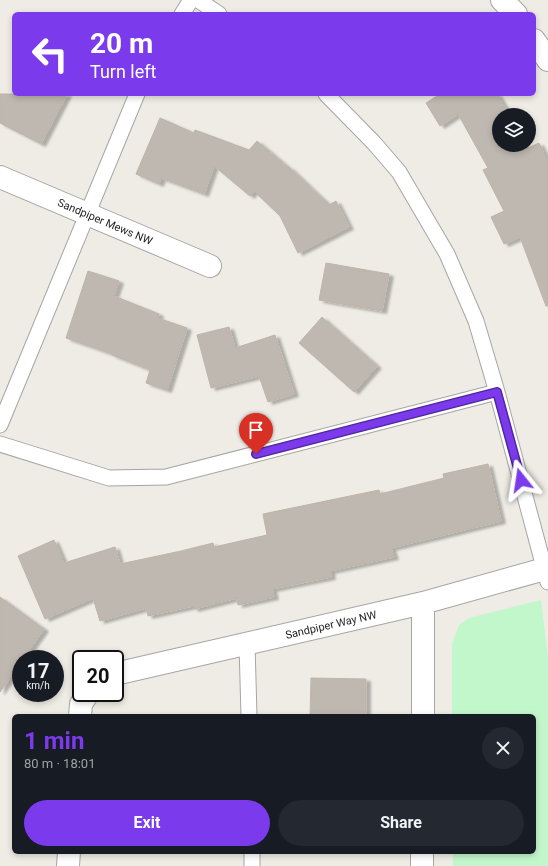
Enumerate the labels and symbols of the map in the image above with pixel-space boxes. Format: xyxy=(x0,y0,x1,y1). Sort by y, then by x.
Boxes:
street label: Sandpiper Mews NW xyxy=(56,196,155,248)
pin xyxy=(239,413,273,454)
position arrow xyxy=(500,459,542,501)
street label: Sandpiper Way NW xyxy=(284,608,378,642)
speed limit sign: 20 xyxy=(72,650,124,702)

